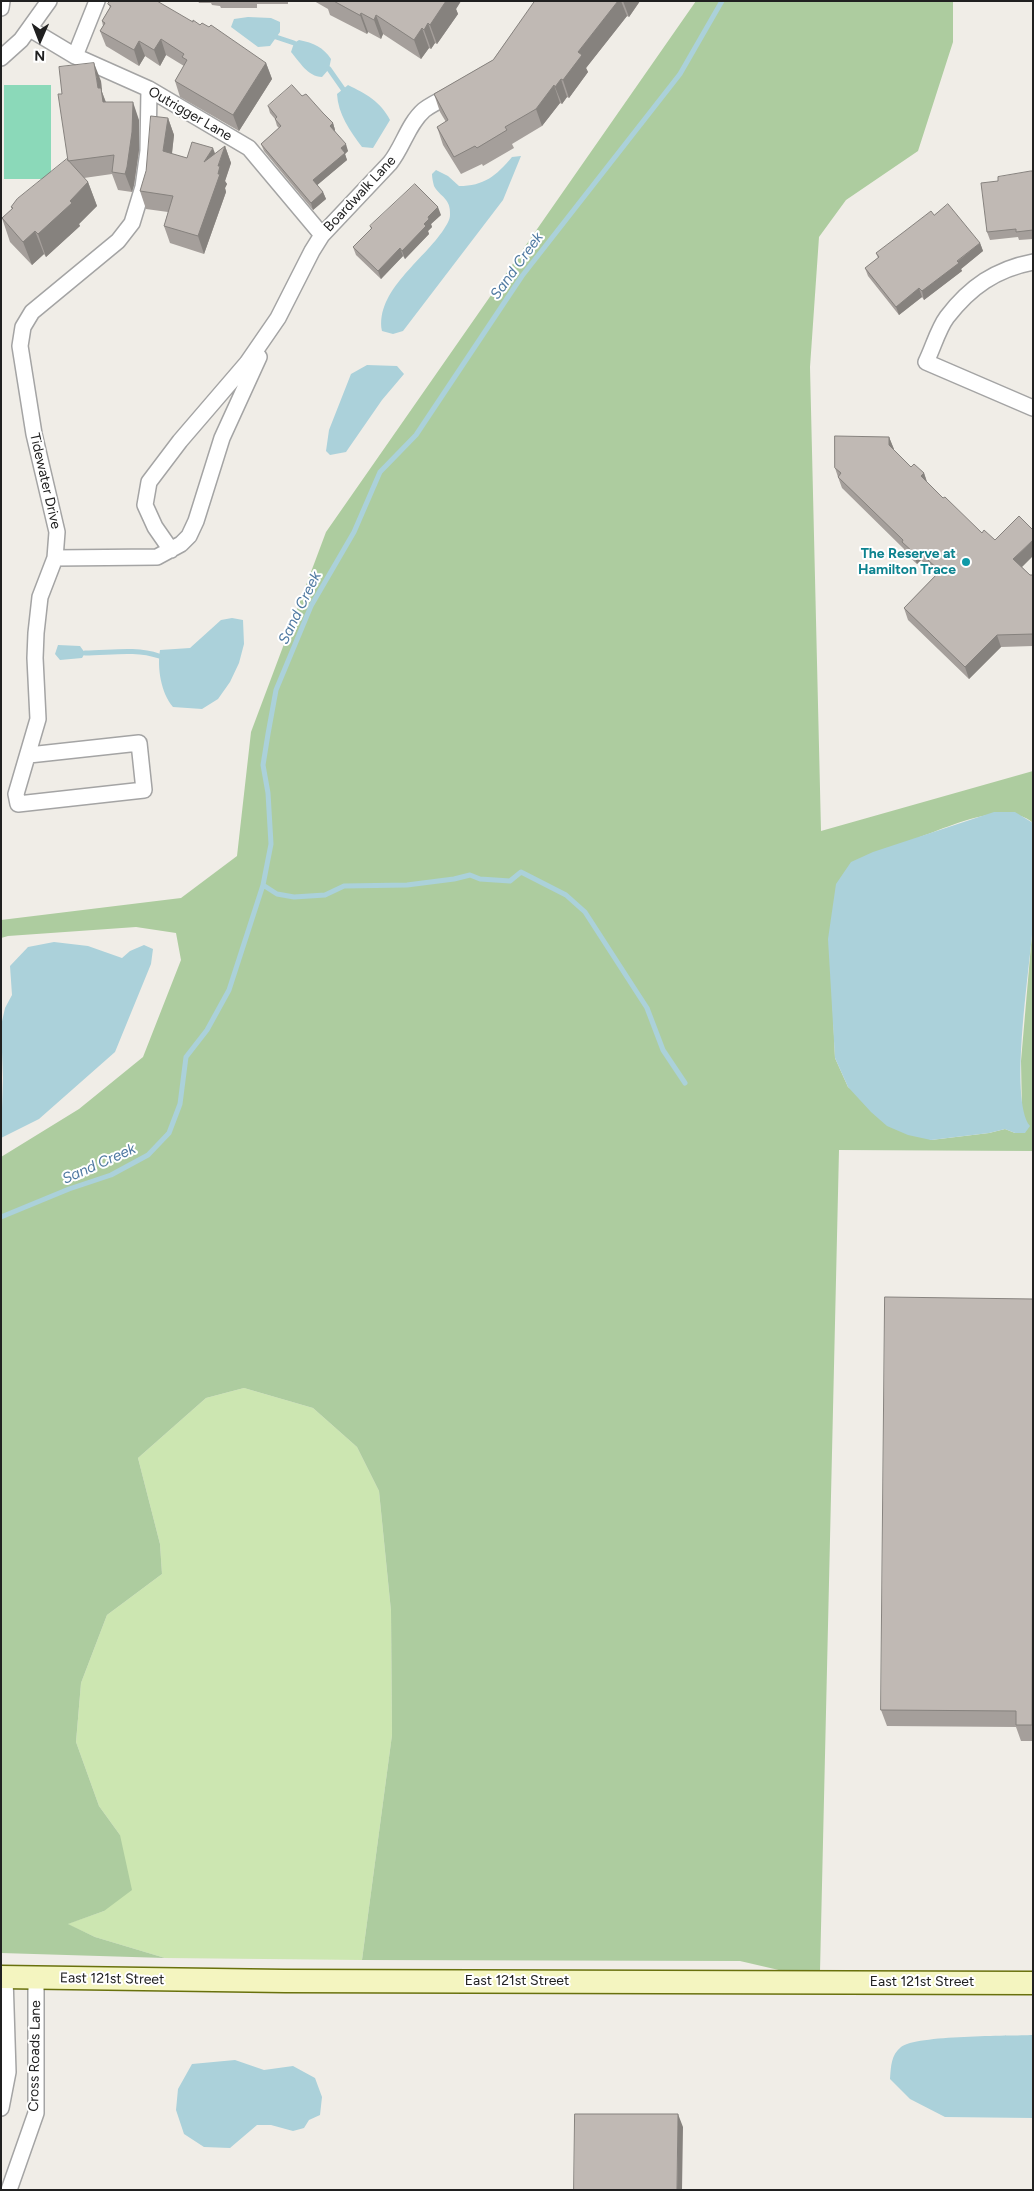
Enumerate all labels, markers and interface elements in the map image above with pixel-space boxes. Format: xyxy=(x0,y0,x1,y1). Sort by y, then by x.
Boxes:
north arrow xyxy=(15,15,65,65)
text: N xyxy=(34,47,45,64)
street label: Outrigger Lane xyxy=(145,83,235,145)
street label: Boardwalk Lane xyxy=(320,152,400,236)
water label: Sand Creek xyxy=(487,229,547,303)
street label: Tidewater Drive xyxy=(26,431,64,531)
place label: The Reserve at Hamilton Trace xyxy=(858,546,956,578)
marker: The Reserve at Hamilton Trace xyxy=(960,556,972,568)
water label: Sand Creek xyxy=(275,569,325,647)
water label: Sand Creek xyxy=(59,1140,139,1188)
street label: East 121st Street xyxy=(60,1970,164,1988)
street label: East 121st Street xyxy=(465,1973,569,1989)
street label: East 121st Street xyxy=(870,1974,974,1990)
street label: Cross Roads Lane xyxy=(26,2000,44,2112)

